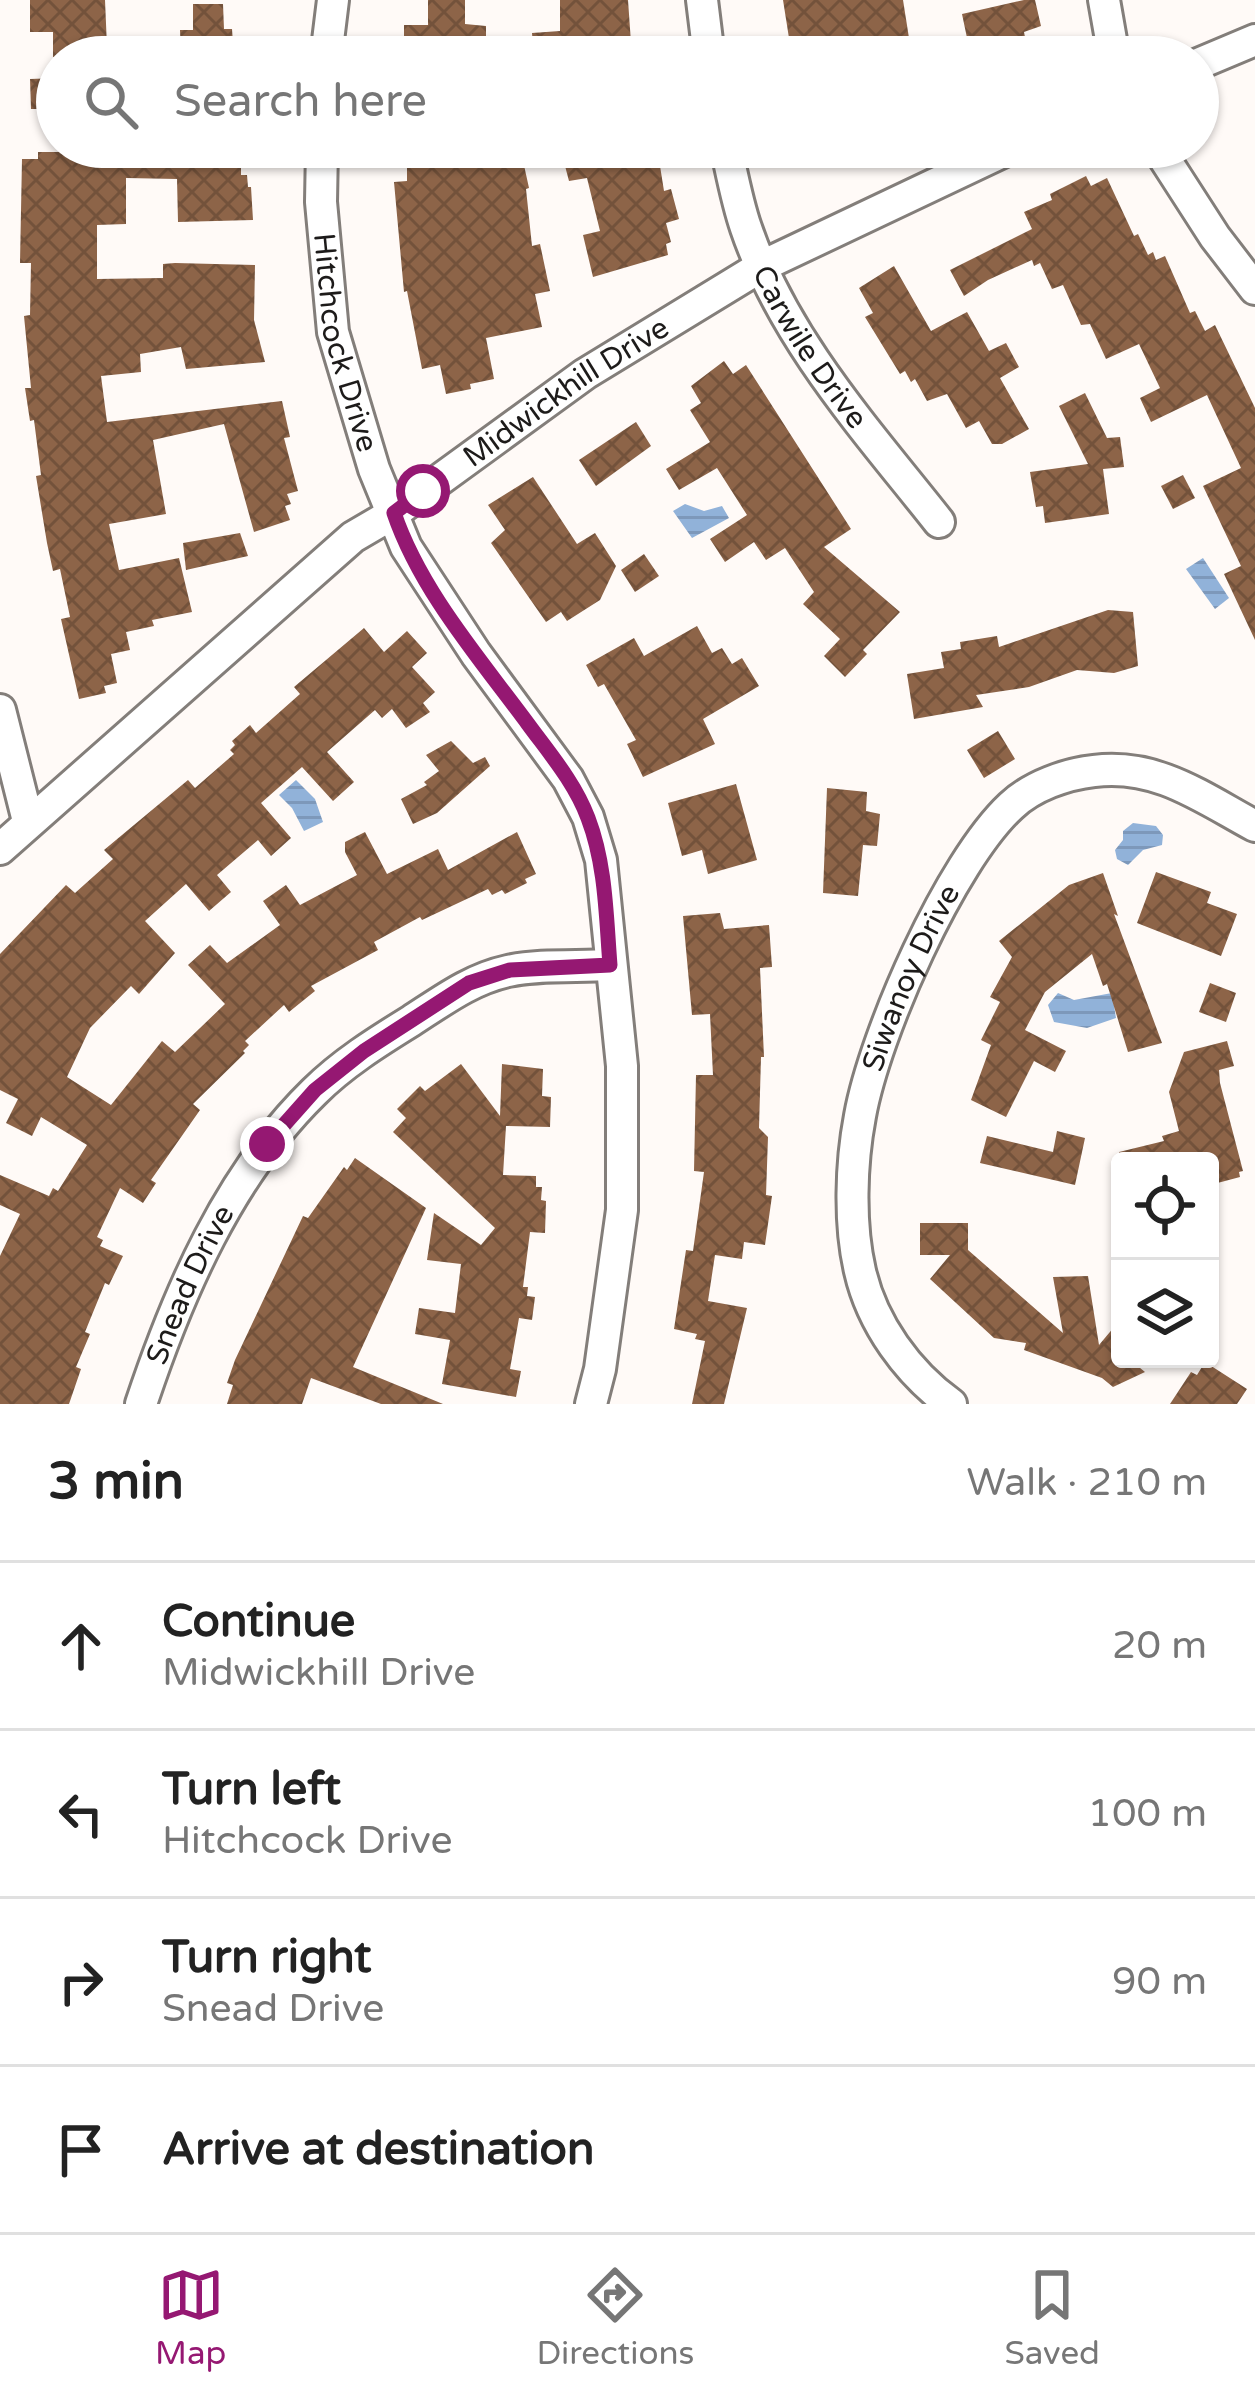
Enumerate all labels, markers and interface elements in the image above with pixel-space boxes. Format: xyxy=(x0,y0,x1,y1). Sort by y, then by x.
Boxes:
search box xyxy=(36,36,1219,168)
icon: search xyxy=(78,69,144,135)
text: Search here xyxy=(174,75,427,129)
street label: Hitchcock Drive xyxy=(305,231,386,456)
street label: Carwile Drive xyxy=(745,259,876,436)
street label: Midwickhill Drive xyxy=(456,309,676,475)
route start xyxy=(396,464,450,518)
street label: Siwanoy Drive xyxy=(854,878,968,1076)
route end xyxy=(240,1117,294,1171)
map controls xyxy=(1111,1152,1219,1368)
button: locate xyxy=(1111,1152,1219,1260)
street label: Snead Drive xyxy=(138,1198,242,1369)
button: layers xyxy=(1111,1260,1219,1368)
text: 3 min xyxy=(48,1451,184,1513)
text: Walk · 210 m xyxy=(966,1459,1207,1506)
text: Continue xyxy=(162,1595,355,1649)
icon: ahead xyxy=(48,1613,114,1679)
text: 20 m xyxy=(1112,1622,1207,1669)
text: Midwickhill Drive xyxy=(162,1649,475,1696)
text: Turn left xyxy=(162,1763,341,1817)
icon: left xyxy=(48,1781,114,1847)
text: 100 m xyxy=(1088,1790,1207,1837)
text: Hitchcock Drive xyxy=(162,1817,453,1864)
text: Turn right xyxy=(162,1931,371,1985)
icon: right xyxy=(48,1949,114,2015)
text: 90 m xyxy=(1112,1958,1207,2005)
text: Snead Drive xyxy=(162,1985,384,2032)
icon: arrive xyxy=(48,2117,114,2183)
text: Arrive at destination xyxy=(162,2123,594,2177)
tab: Map xyxy=(155,2262,226,2373)
tab: Directions xyxy=(536,2262,694,2373)
tab: Saved xyxy=(1005,2262,1100,2373)

